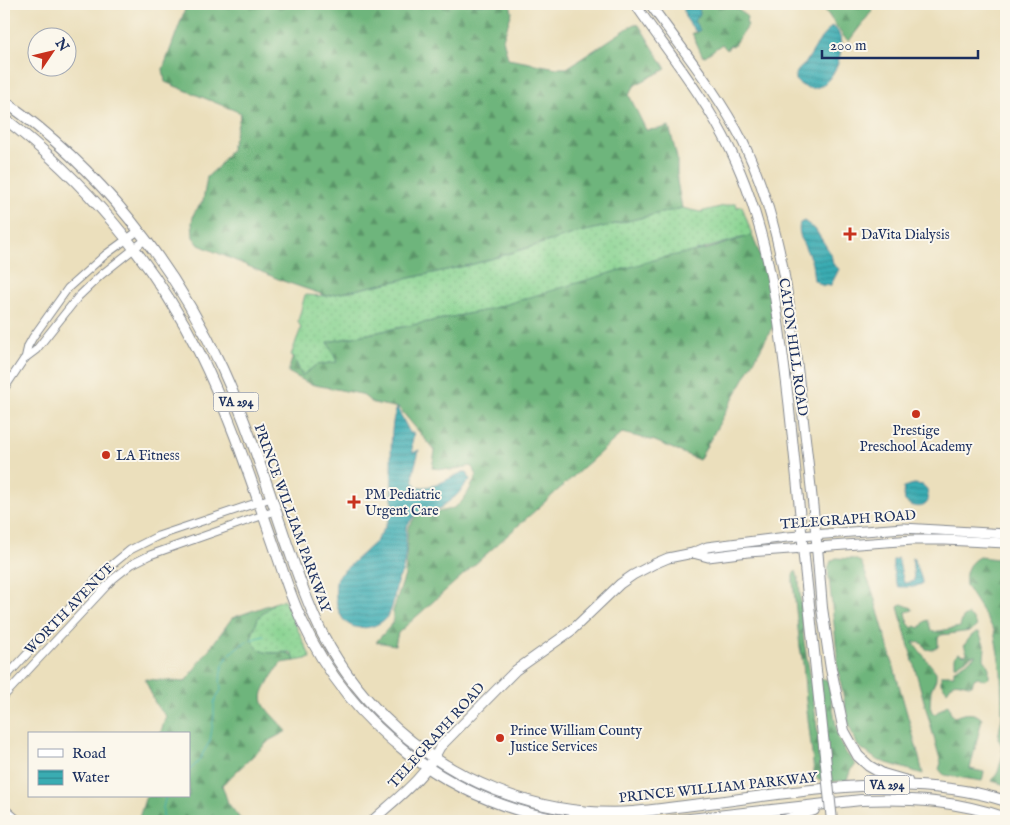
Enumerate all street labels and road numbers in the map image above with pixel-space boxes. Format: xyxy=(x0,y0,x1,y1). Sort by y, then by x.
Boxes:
street label: CATON HILL ROAD xyxy=(774,277,812,417)
road number: VA 294 xyxy=(214,392,258,412)
street label: PRINCE WILLIAM PARKWAY xyxy=(249,421,335,617)
street label: TELEGRAPH ROAD xyxy=(780,506,917,534)
street label: WORTH AVENUE xyxy=(21,558,119,659)
street label: TELEGRAPH ROAD xyxy=(384,679,489,792)
street label: PRINCE WILLIAM PARKWAY xyxy=(618,768,820,807)
road number: VA 294 xyxy=(864,776,910,794)

